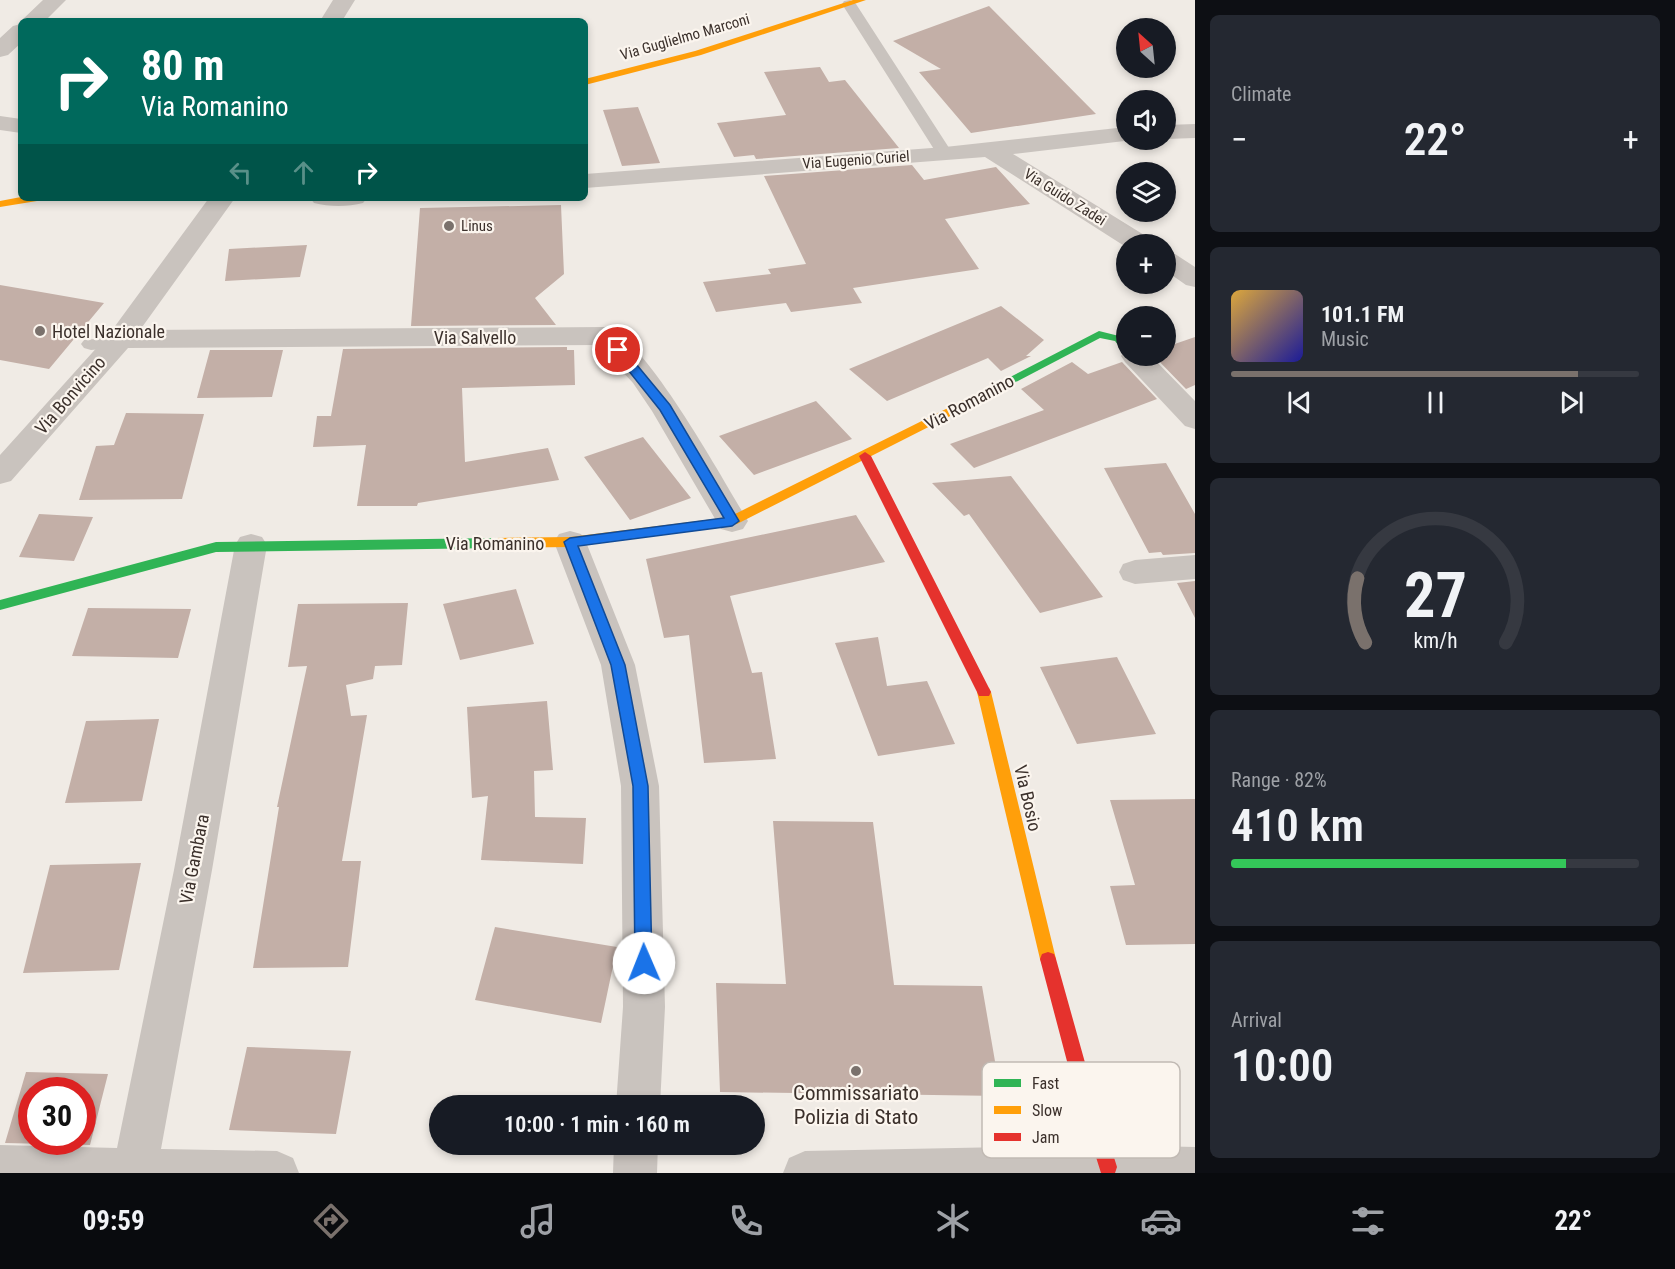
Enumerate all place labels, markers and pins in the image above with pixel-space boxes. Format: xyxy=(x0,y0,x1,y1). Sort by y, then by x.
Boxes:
place label: Linus xyxy=(461,217,493,235)
marker: Linus xyxy=(442,219,456,233)
place label: Hotel Nazionale xyxy=(52,321,165,342)
marker: Hotel Nazionale xyxy=(33,324,47,338)
pin xyxy=(592,324,643,375)
marker: Commissariato Polizia di Stato xyxy=(849,1064,863,1078)
place label: Commissariato Polizia di Stato xyxy=(793,1081,919,1129)

